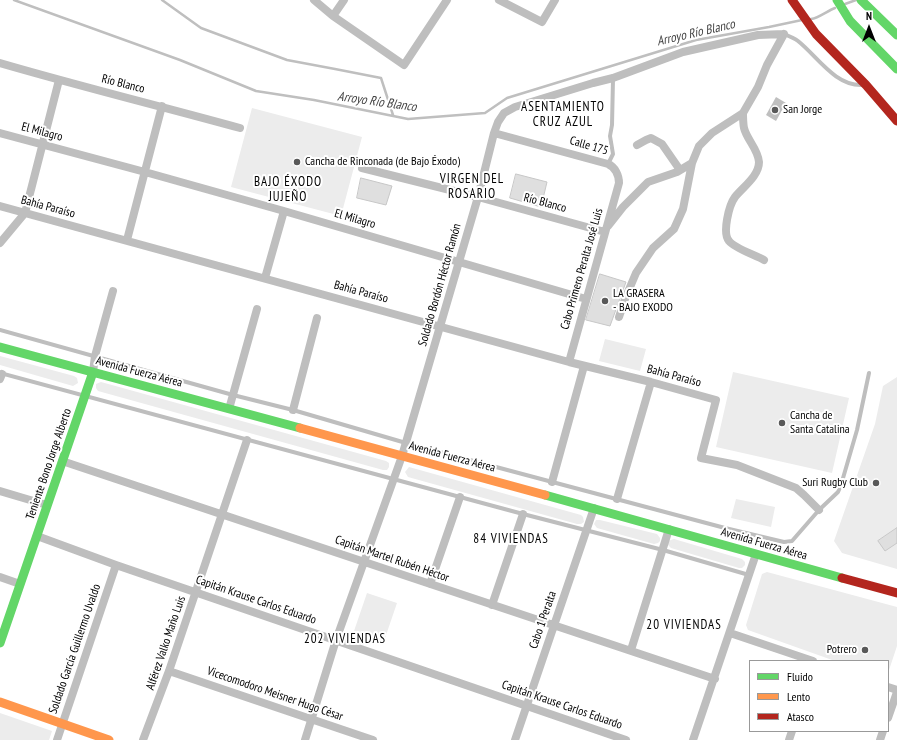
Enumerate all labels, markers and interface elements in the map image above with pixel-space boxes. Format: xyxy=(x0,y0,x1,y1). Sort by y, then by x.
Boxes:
north arrow xyxy=(849,8,889,48)
text: N xyxy=(866,9,872,23)
water label: Arroyo Río Blanco xyxy=(655,16,737,50)
street label: Río Blanco xyxy=(100,72,146,96)
water label: Arroyo Río Blanco xyxy=(337,89,417,115)
district label: ASENTAMIENTO CRUZ AZUL xyxy=(521,99,605,130)
place label: San Jorge xyxy=(783,103,822,117)
marker: San Jorge xyxy=(770,105,780,115)
street label: El Milagro xyxy=(20,120,64,144)
street label: Calle 175 xyxy=(568,134,610,158)
place label: Cancha de Rinconada (de Bajo Éxodo) xyxy=(305,155,460,169)
marker: Cancha de Rinconada (de Bajo Éxodo) xyxy=(292,157,302,167)
district label: VIRGEN DEL ROSARIO xyxy=(440,171,504,202)
district label: BAJO ÉXODO JUJEÑO xyxy=(254,174,322,205)
street label: Río Blanco xyxy=(522,190,568,216)
street label: Bahía Paraíso xyxy=(19,193,77,221)
street label: El Milagro xyxy=(333,206,377,232)
street label: Cabo Primero Peralta José Luis xyxy=(558,207,606,331)
street label: Soldado Bordón Héctor Ramón xyxy=(416,222,464,348)
street label: Bahía Paraíso xyxy=(332,278,390,306)
place label: LA GRASERA - BAJO EXODO xyxy=(613,287,673,315)
marker: LA GRASERA - BAJO EXODO xyxy=(600,296,610,306)
street label: Avenida Fuerza Aérea xyxy=(94,354,184,390)
street label: Bahía Paraíso xyxy=(645,362,703,390)
street label: Teniente Bono Jorge Alberto xyxy=(23,407,75,521)
place label: Cancha de Santa Catalina xyxy=(790,409,850,437)
marker: Cancha de Santa Catalina xyxy=(777,418,787,428)
street label: Avenida Fuerza Aérea xyxy=(407,439,497,475)
place label: Suri Rugby Club xyxy=(802,476,868,490)
marker: Suri Rugby Club xyxy=(871,478,881,488)
street label: Avenida Fuerza Aérea xyxy=(719,525,809,563)
district label: 84 VIVIENDAS xyxy=(473,531,549,547)
street label: Capitán Martel Rubén Héctor xyxy=(333,533,451,585)
street label: Capitán Krause Carlos Eduardo xyxy=(194,573,318,627)
street label: Soldado García Guillermo Uvaldo xyxy=(46,582,104,716)
street label: Cabo 1 Peralta xyxy=(526,589,560,651)
street label: Alférez Valko Maño Luis xyxy=(143,594,189,692)
district label: 20 VIVIENDAS xyxy=(646,617,722,633)
district label: 202 VIVIENDAS xyxy=(304,631,386,647)
place label: Potrero xyxy=(827,643,857,657)
marker: Potrero xyxy=(860,645,870,655)
legend xyxy=(749,660,889,732)
street label: Vicecomodoro Meisner Hugo César xyxy=(205,664,345,724)
text: Fluido xyxy=(787,669,813,684)
street label: Capitán Krause Carlos Eduardo xyxy=(500,678,624,732)
text: Lento xyxy=(787,689,810,704)
text: Atasco xyxy=(787,709,814,724)

